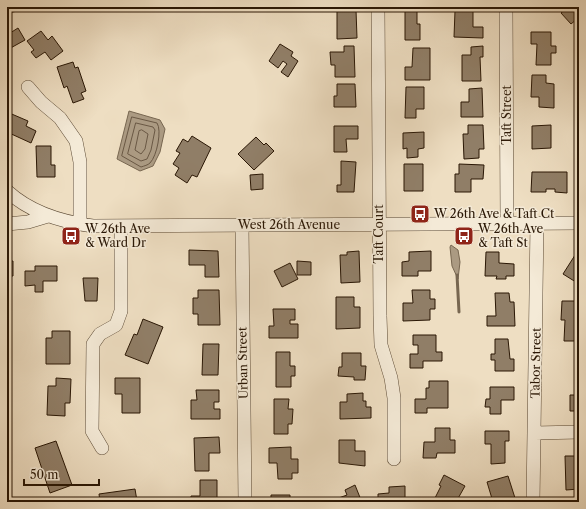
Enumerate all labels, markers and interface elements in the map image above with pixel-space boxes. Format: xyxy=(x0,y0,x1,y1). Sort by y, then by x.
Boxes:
street label: Taft Street xyxy=(499,84,514,145)
bus stop icon: W 26th Ave & Taft Ct xyxy=(409,203,431,225)
street label: Taft Court xyxy=(371,204,386,263)
place label: W 26th Ave & Taft Ct xyxy=(433,206,555,221)
street label: West 26th Avenue xyxy=(237,217,341,232)
place label: W 26th Ave & Ward Dr xyxy=(84,221,151,250)
place label: W 26th Ave & Taft St xyxy=(477,221,544,250)
bus stop icon: W 26th Ave & Ward Dr xyxy=(60,225,82,247)
bus stop icon: W 26th Ave & Taft St xyxy=(453,225,475,247)
street label: Urban Street xyxy=(234,326,251,399)
street label: Tabor Street xyxy=(527,327,544,399)
scale bar xyxy=(24,461,99,487)
text: 50 m xyxy=(30,467,59,482)

